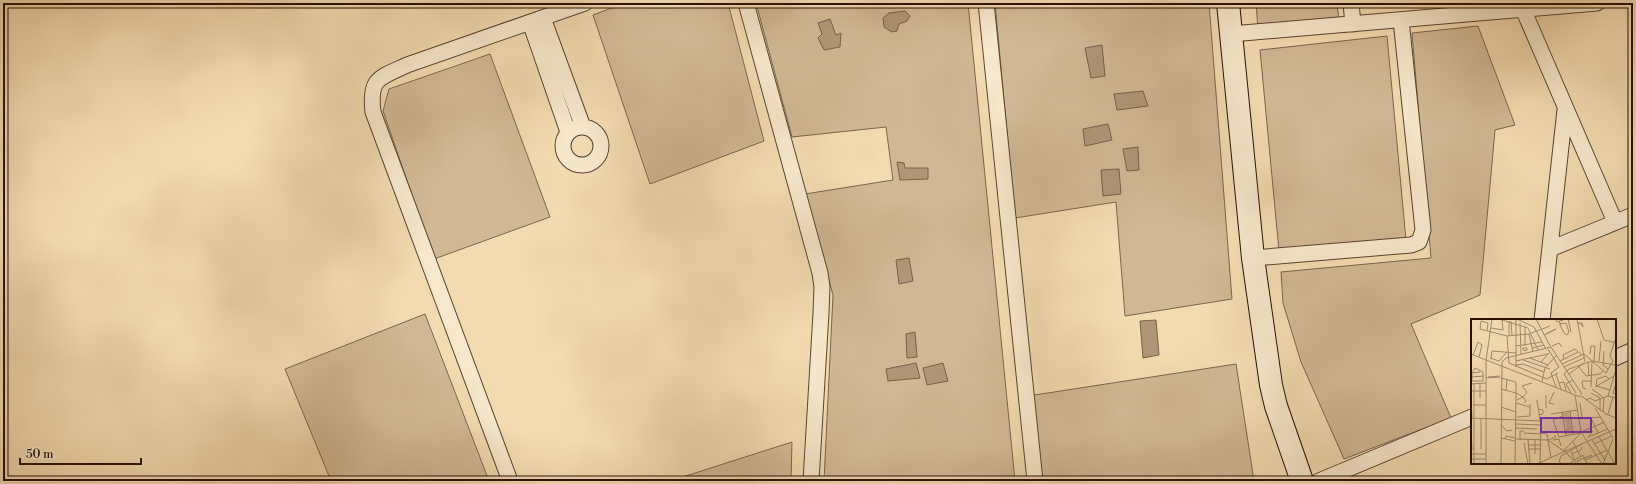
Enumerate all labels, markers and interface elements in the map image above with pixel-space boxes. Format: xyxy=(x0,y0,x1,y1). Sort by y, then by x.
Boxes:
inset map xyxy=(1471,319,1616,464)
scale bar xyxy=(20,440,141,466)
text: 50 m xyxy=(26,447,54,462)

